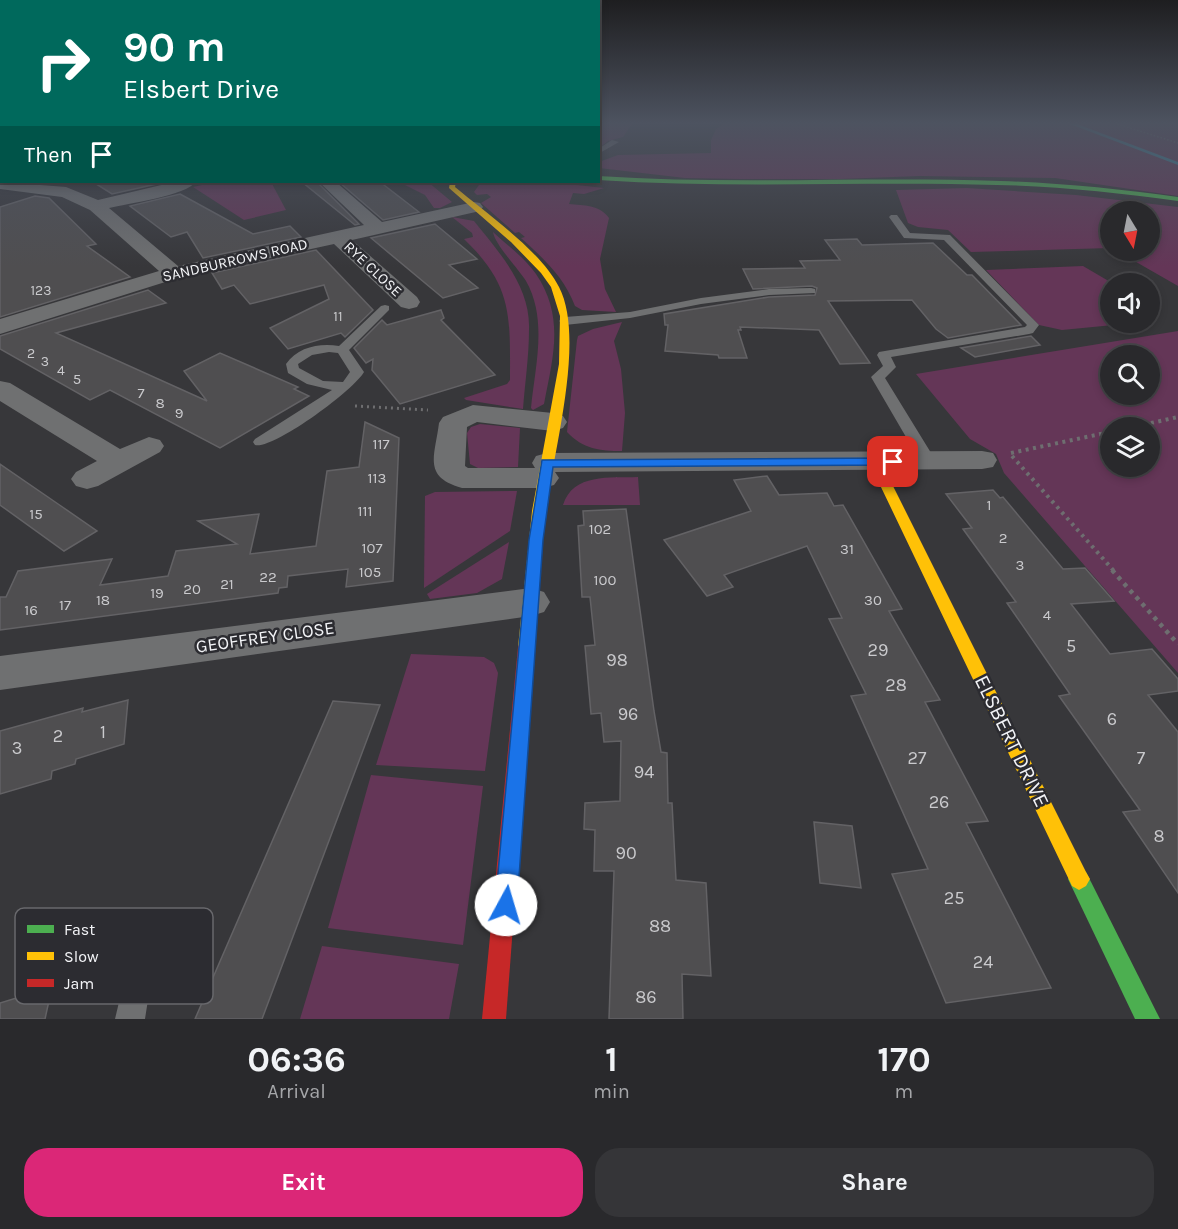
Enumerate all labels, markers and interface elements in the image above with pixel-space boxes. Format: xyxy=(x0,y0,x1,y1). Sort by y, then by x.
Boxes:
text: 90 m xyxy=(123,22,226,72)
icon: right xyxy=(24,24,102,102)
text: Elsbert Drive xyxy=(123,73,279,105)
icon: arrive xyxy=(85,138,118,171)
text: Then xyxy=(24,142,73,168)
north arrow xyxy=(1100,201,1160,261)
map controls xyxy=(1100,201,1160,477)
street label: SANDBURROWS ROAD xyxy=(161,235,309,285)
street label: RYE CLOSE xyxy=(340,238,406,300)
button: sound xyxy=(1100,273,1160,333)
house number: 123 xyxy=(30,282,52,299)
house number: 11 xyxy=(333,308,343,325)
house number: 2 xyxy=(27,345,35,362)
button: search xyxy=(1100,345,1160,405)
house number: 3 xyxy=(41,353,49,370)
house number: 4 xyxy=(57,362,65,379)
house number: 5 xyxy=(73,370,81,388)
house number: 7 xyxy=(137,384,145,402)
house number: 8 xyxy=(155,394,165,412)
house number: 9 xyxy=(175,404,183,422)
button: layers xyxy=(1100,417,1160,477)
house number: 117 xyxy=(373,435,389,453)
pin xyxy=(867,436,918,487)
icon: arrive xyxy=(876,445,909,478)
house number: 113 xyxy=(368,469,386,487)
house number: 1 xyxy=(987,496,991,514)
house number: 111 xyxy=(358,502,372,520)
house number: 15 xyxy=(29,505,43,523)
house number: 102 xyxy=(589,520,611,538)
house number: 2 xyxy=(999,529,1007,547)
house number: 107 xyxy=(362,539,382,557)
house number: 31 xyxy=(840,540,854,558)
house number: 3 xyxy=(1016,556,1024,574)
house number: 105 xyxy=(359,563,381,581)
house number: 22 xyxy=(259,568,277,586)
house number: 100 xyxy=(594,571,616,589)
house number: 21 xyxy=(220,575,234,593)
house number: 20 xyxy=(183,580,201,598)
house number: 19 xyxy=(150,584,164,602)
house number: 18 xyxy=(96,591,110,609)
house number: 30 xyxy=(864,591,882,609)
house number: 17 xyxy=(59,596,71,614)
house number: 16 xyxy=(24,601,38,619)
house number: 4 xyxy=(1043,606,1052,624)
street label: GEOFFREY CLOSE xyxy=(194,616,336,658)
house number: 5 xyxy=(1066,635,1076,657)
house number: 29 xyxy=(868,639,888,661)
house number: 98 xyxy=(606,649,628,671)
street label: ELSBERT DRIVE xyxy=(970,671,1054,811)
house number: 28 xyxy=(885,674,907,696)
house number: 96 xyxy=(618,703,638,725)
house number: 6 xyxy=(1107,708,1117,730)
house number: 1 xyxy=(100,721,106,743)
house number: 2 xyxy=(53,725,63,747)
house number: 3 xyxy=(12,737,22,759)
house number: 27 xyxy=(908,747,927,769)
house number: 7 xyxy=(1137,747,1146,769)
house number: 94 xyxy=(634,761,654,783)
house number: 26 xyxy=(929,791,949,813)
house number: 8 xyxy=(1153,825,1165,847)
house number: 90 xyxy=(615,842,637,864)
position arrow xyxy=(474,873,538,937)
house number: 25 xyxy=(944,887,964,909)
legend xyxy=(15,908,213,1004)
house number: 88 xyxy=(649,915,671,937)
text: Fast xyxy=(64,920,95,939)
text: Slow xyxy=(64,947,99,966)
house number: 24 xyxy=(973,951,993,973)
text: Jam xyxy=(64,974,94,993)
house number: 86 xyxy=(635,986,657,1008)
text: 06:36 xyxy=(247,1038,346,1080)
text: 1 xyxy=(605,1038,618,1080)
text: 170 xyxy=(877,1038,931,1080)
text: Arrival xyxy=(267,1080,326,1103)
text: min xyxy=(593,1080,630,1103)
text: m xyxy=(895,1080,913,1103)
button: Exit xyxy=(24,1148,583,1217)
button: Share xyxy=(595,1148,1154,1217)

